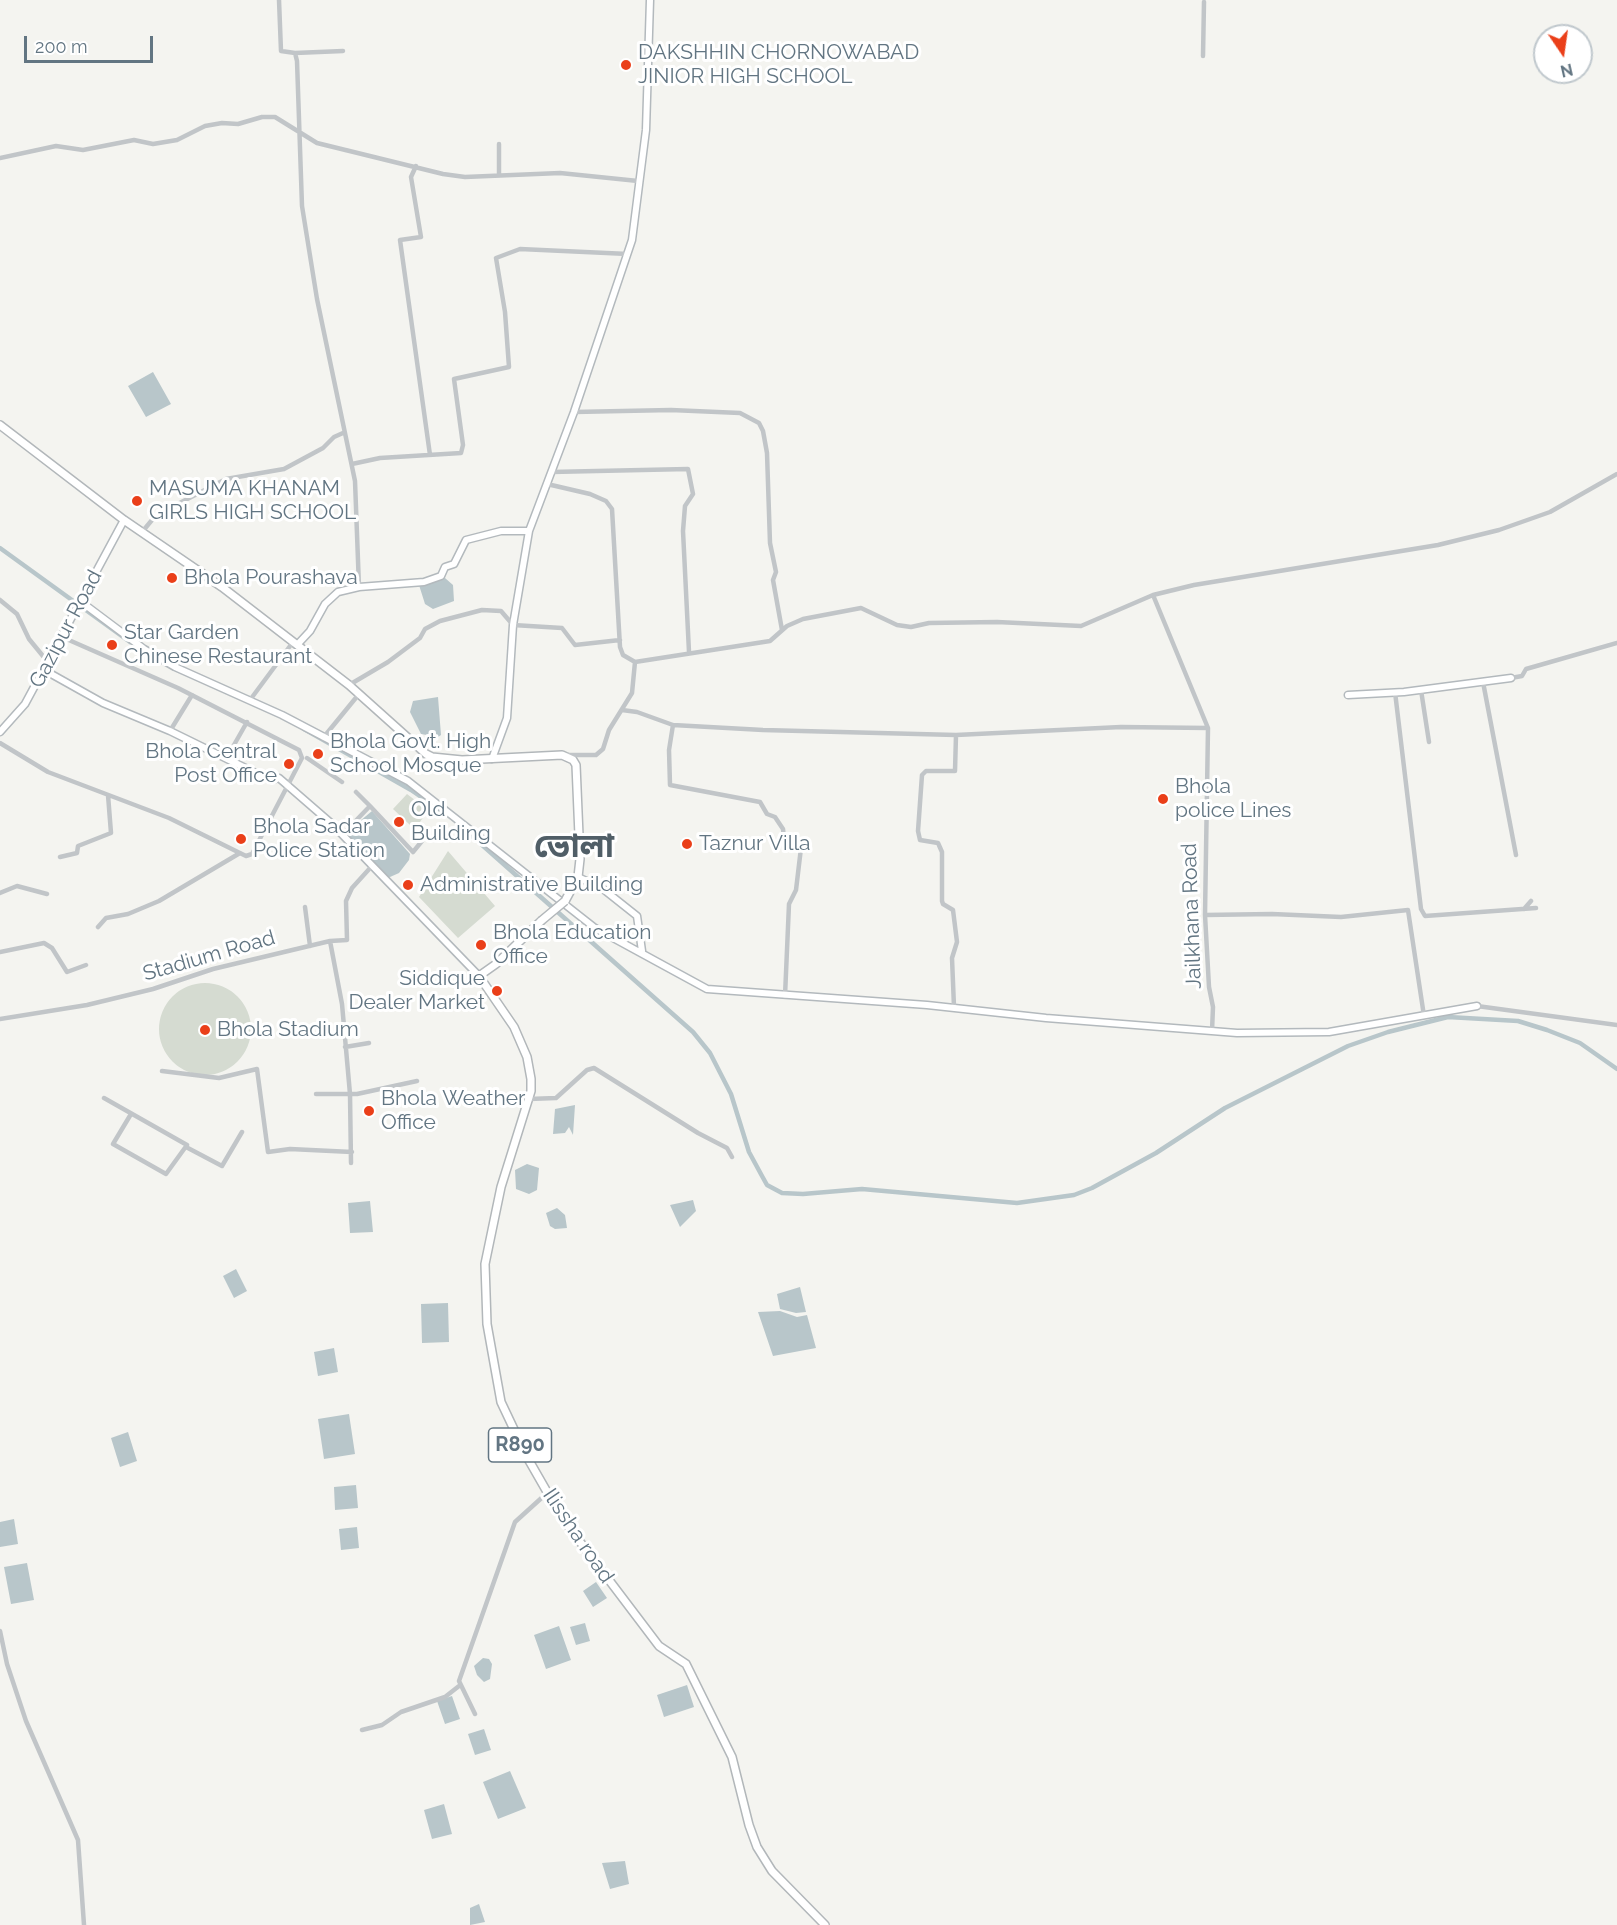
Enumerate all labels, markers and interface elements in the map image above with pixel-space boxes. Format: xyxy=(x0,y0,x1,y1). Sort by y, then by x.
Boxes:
scale bar xyxy=(27,24,156,62)
north arrow xyxy=(1533,24,1593,84)
text: 200 m xyxy=(35,36,88,57)
place label: DAKSHHIN CHORNOWABAD JINIOR HIGH SCHOOL xyxy=(638,40,919,90)
marker: DAKSHHIN CHORNOWABAD JINIOR HIGH SCHOOL xyxy=(619,58,633,72)
text: N xyxy=(1559,59,1575,81)
place label: MASUMA KHANAM GIRLS HIGH SCHOOL xyxy=(149,476,356,526)
marker: MASUMA KHANAM GIRLS HIGH SCHOOL xyxy=(130,494,144,508)
place label: Bhola Pourashava xyxy=(184,565,358,591)
street label: Gazipur Road xyxy=(24,566,108,692)
marker: Bhola Pourashava xyxy=(165,571,179,585)
place label: Star Garden Chinese Restaurant xyxy=(124,620,312,670)
marker: Star Garden Chinese Restaurant xyxy=(105,638,119,652)
place label: Bhola Govt. High School Mosque xyxy=(330,729,491,779)
place label: Bhola Central Post Office xyxy=(145,739,277,789)
marker: Bhola Govt. High School Mosque xyxy=(311,747,325,761)
marker: Bhola Central Post Office xyxy=(282,757,296,771)
place label: Bhola police Lines xyxy=(1175,774,1291,824)
marker: Bhola police Lines xyxy=(1156,792,1170,806)
place label: Old Building xyxy=(411,797,491,847)
place label: Bhola Sadar Police Station xyxy=(253,814,385,864)
marker: Old Building xyxy=(392,815,406,829)
district label: ভোলা xyxy=(534,827,614,867)
place label: Taznur Villa xyxy=(699,831,811,857)
marker: Bhola Sadar Police Station xyxy=(234,832,248,846)
marker: Taznur Villa xyxy=(680,837,694,851)
street label: Jailkhana Road xyxy=(1177,843,1207,989)
place label: Administrative Building xyxy=(420,872,643,898)
marker: Administrative Building xyxy=(401,878,415,892)
place label: Bhola Education Office xyxy=(493,920,651,970)
street label: Stadium Road xyxy=(140,925,278,987)
marker: Bhola Education Office xyxy=(474,938,488,952)
place label: Siddique Dealer Market xyxy=(348,966,485,1016)
marker: Siddique Dealer Market xyxy=(490,984,504,998)
place label: Bhola Stadium xyxy=(217,1017,359,1043)
marker: Bhola Stadium xyxy=(198,1023,212,1037)
place label: Bhola Weather Office xyxy=(381,1086,525,1136)
marker: Bhola Weather Office xyxy=(362,1104,376,1118)
road number: R890 xyxy=(488,1428,552,1462)
street label: Ilissha road xyxy=(537,1484,619,1588)

